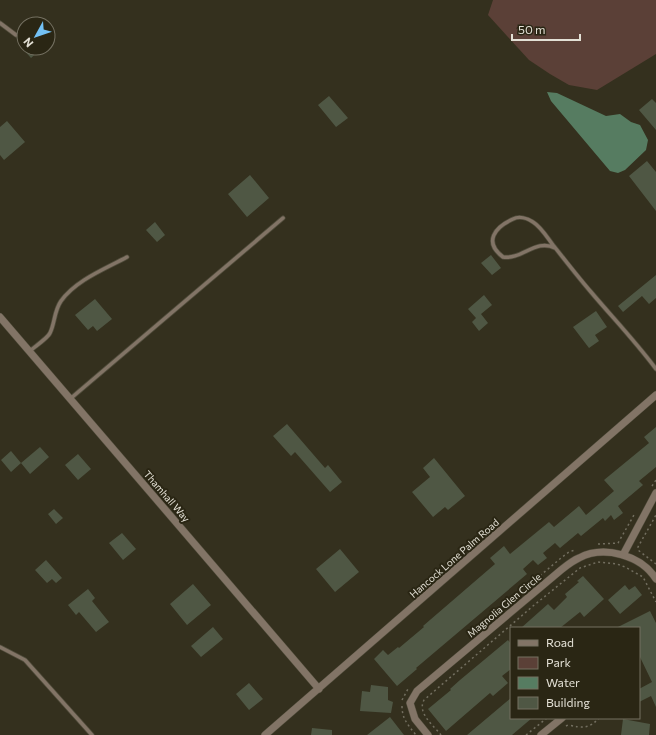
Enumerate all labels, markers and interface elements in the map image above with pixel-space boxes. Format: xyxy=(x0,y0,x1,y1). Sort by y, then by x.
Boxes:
north arrow xyxy=(16,16,56,56)
scale bar xyxy=(512,16,580,42)
text: 50 m xyxy=(518,22,546,36)
text: N xyxy=(20,35,36,50)
street label: Thamhall Way xyxy=(141,468,193,524)
street label: Hancock Lone Palm Road xyxy=(407,516,501,600)
street label: Magnolia Glen Circle xyxy=(465,571,543,639)
legend xyxy=(510,627,640,719)
text: Road xyxy=(546,635,574,649)
text: Park xyxy=(546,655,572,669)
text: Water xyxy=(546,675,580,689)
text: Building xyxy=(546,695,590,709)

